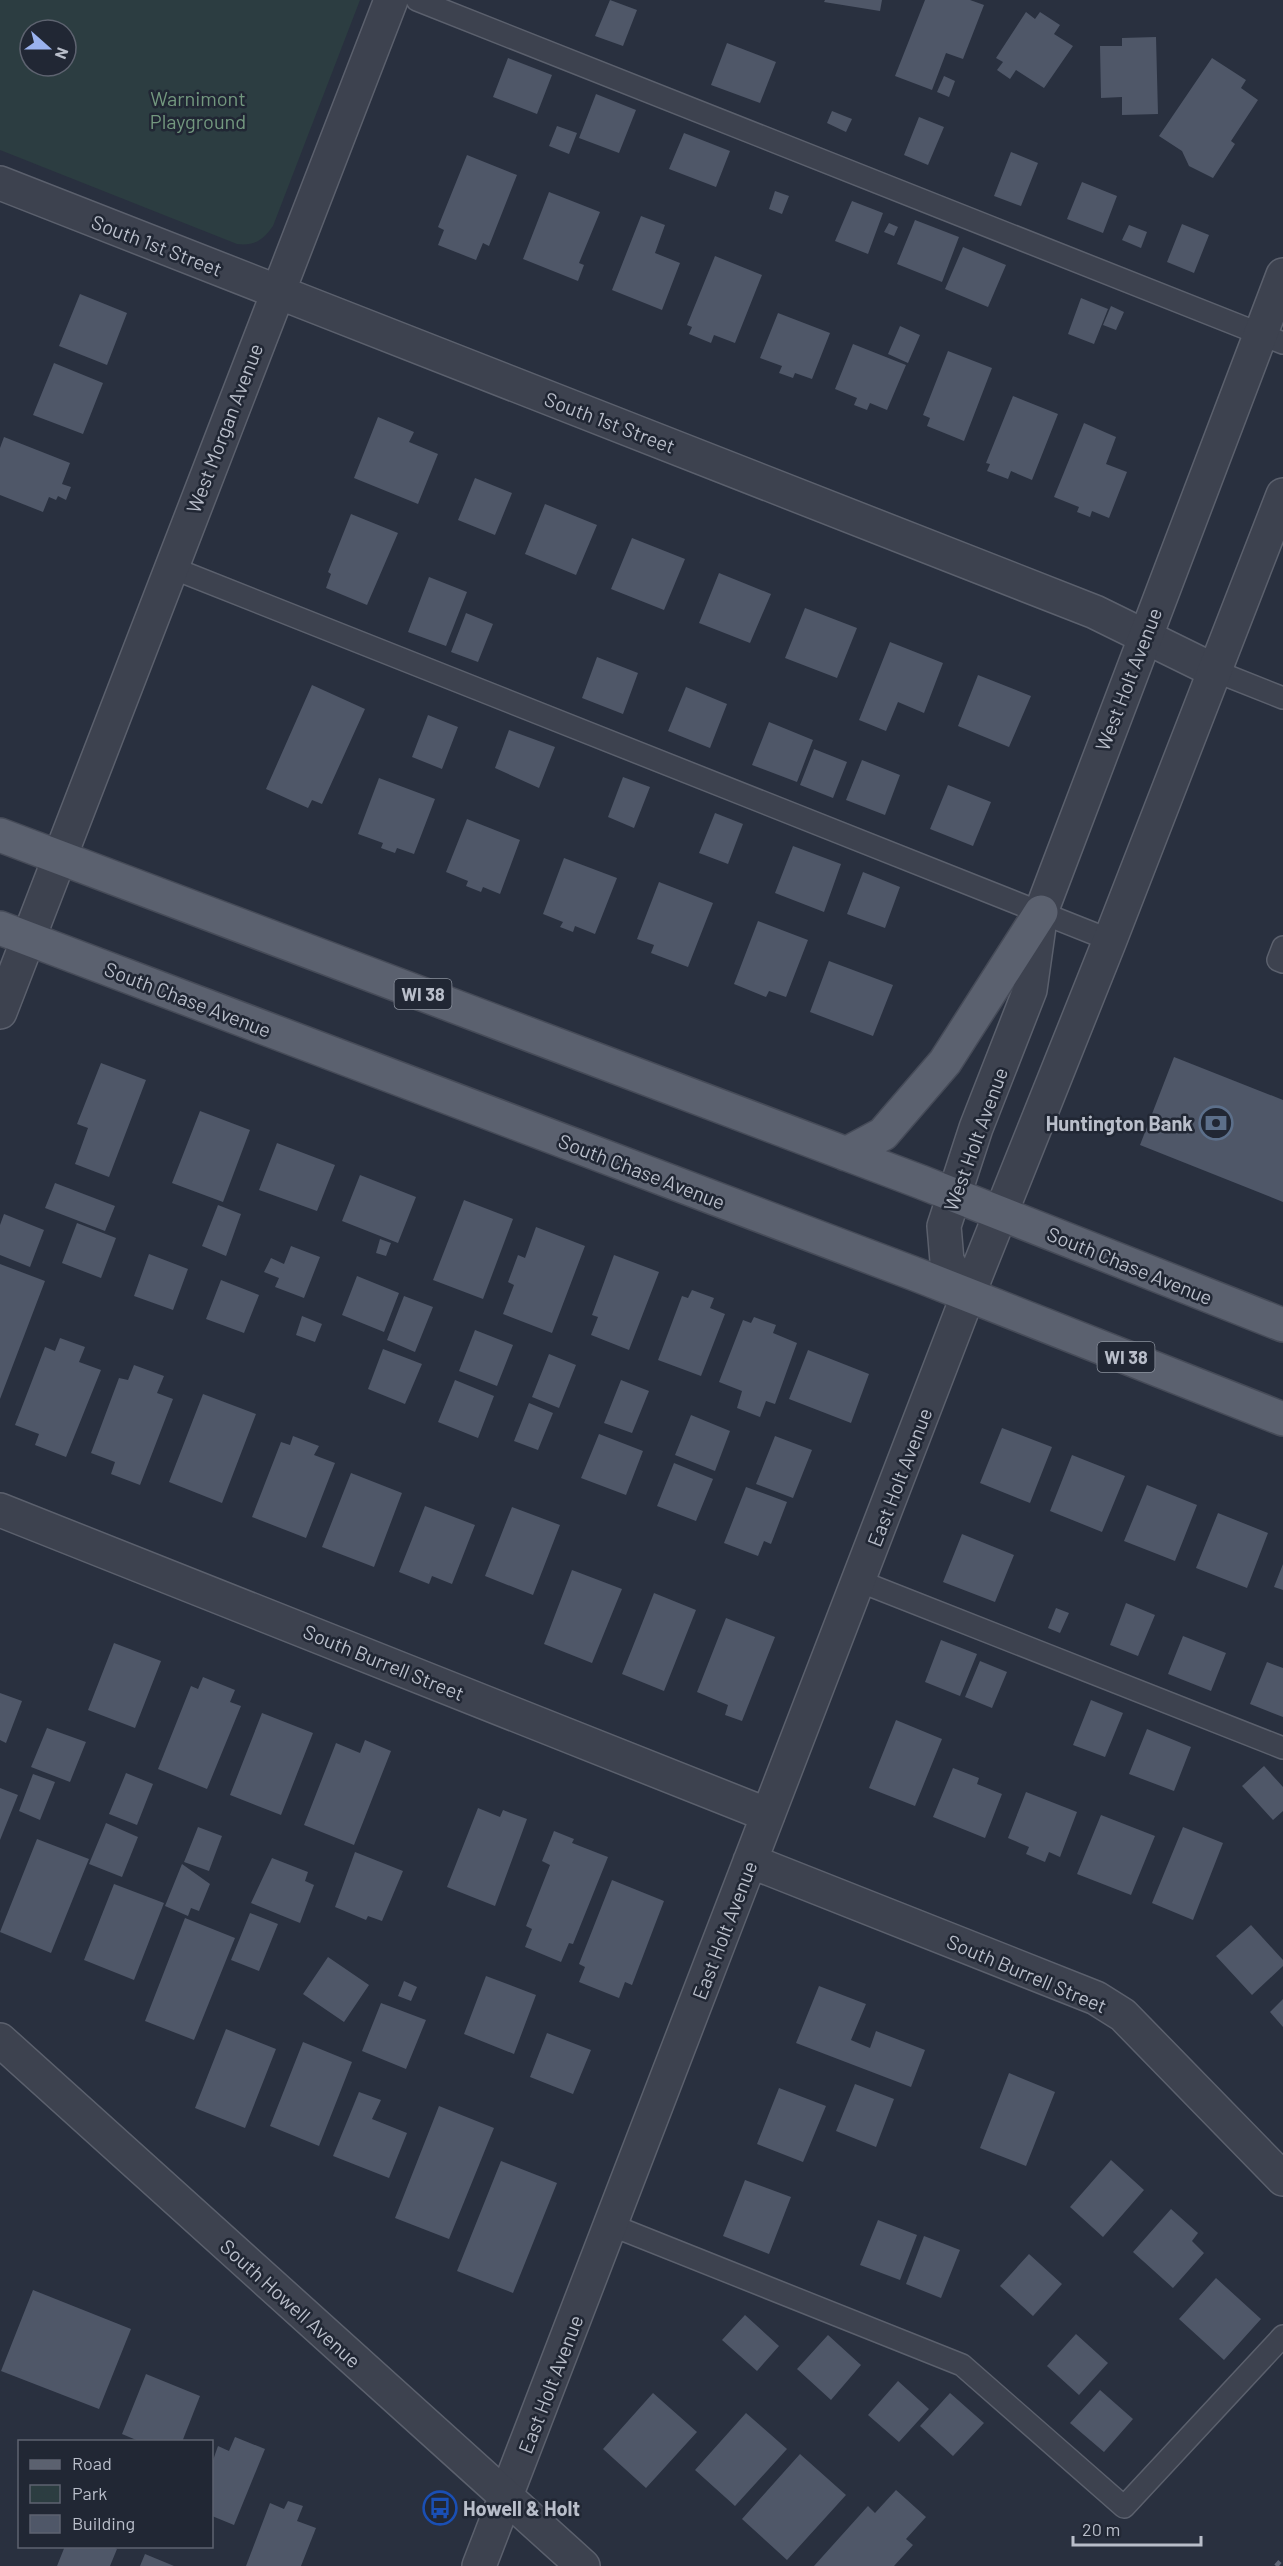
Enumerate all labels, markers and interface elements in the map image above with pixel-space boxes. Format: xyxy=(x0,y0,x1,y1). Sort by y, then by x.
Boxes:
north arrow xyxy=(18,18,78,78)
text: N xyxy=(52,45,73,62)
park label: Warnimont Playground xyxy=(150,86,246,133)
street label: South 1st Street xyxy=(88,209,226,281)
street label: West Morgan Avenue xyxy=(181,340,267,516)
street label: South 1st Street xyxy=(541,386,679,458)
street label: West Holt Avenue xyxy=(1090,604,1166,754)
street label: South Chase Avenue xyxy=(101,956,275,1042)
road number: WI 38 xyxy=(394,979,452,1009)
street label: West Holt Avenue xyxy=(938,1064,1012,1214)
bank icon: Huntington Bank xyxy=(1198,1105,1234,1141)
place label: Huntington Bank xyxy=(1046,1111,1193,1135)
street label: South Chase Avenue xyxy=(555,1128,729,1214)
street label: South Chase Avenue xyxy=(1044,1221,1216,1309)
road number: WI 38 xyxy=(1098,1342,1154,1372)
street label: East Holt Avenue xyxy=(862,1404,936,1550)
street label: South Burrell Street xyxy=(300,1619,468,1705)
street label: East Holt Avenue xyxy=(687,1857,761,2003)
street label: South Burrell Street xyxy=(943,1928,1111,2018)
street label: South Howell Avenue xyxy=(216,2234,366,2372)
street label: East Holt Avenue xyxy=(513,2311,587,2457)
legend xyxy=(18,2440,213,2548)
text: Road xyxy=(72,2452,112,2474)
text: Park xyxy=(72,2482,107,2504)
bus stop icon: Howell & Holt xyxy=(422,2490,458,2526)
place label: Howell & Holt xyxy=(463,2496,580,2520)
scale bar xyxy=(1073,2509,1200,2547)
text: Building xyxy=(72,2512,135,2534)
text: 20 m xyxy=(1082,2518,1120,2540)

